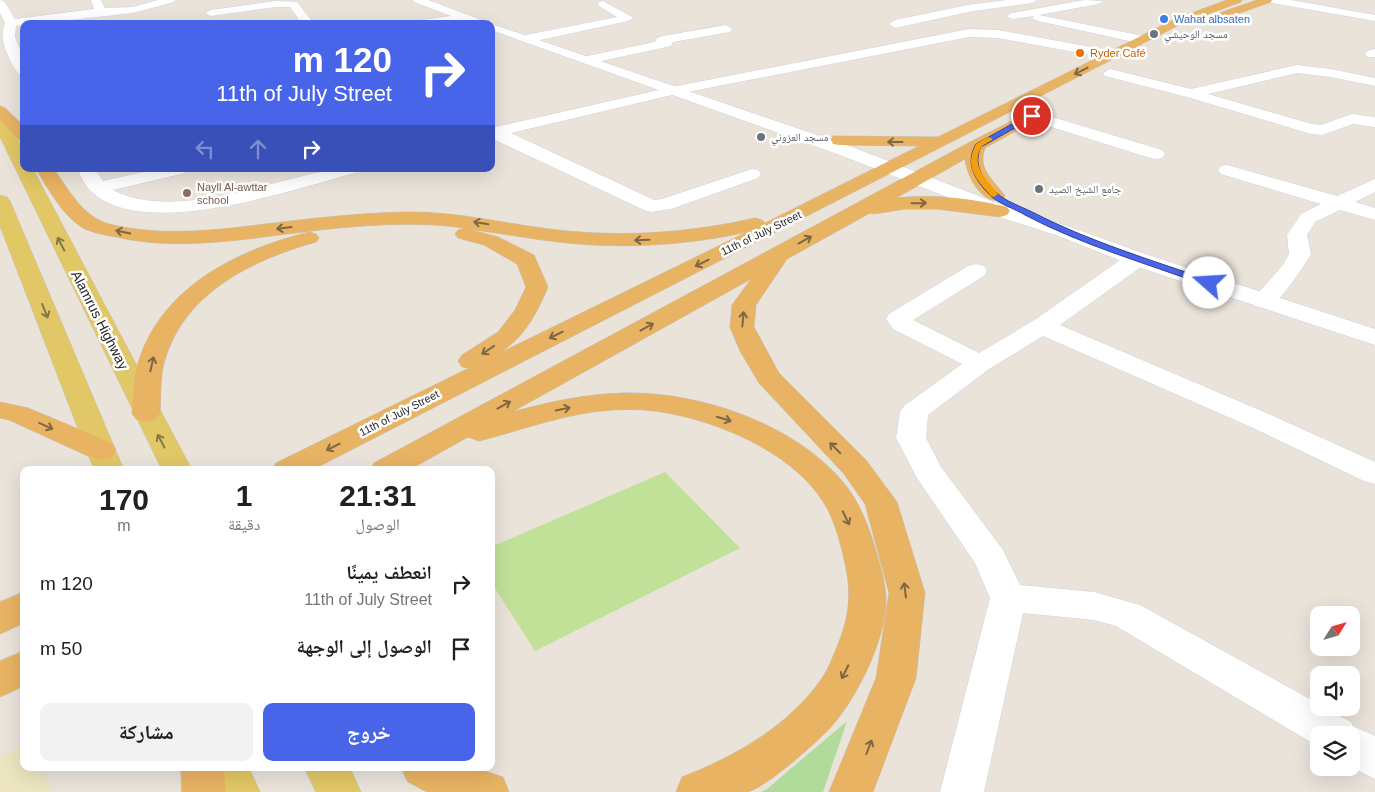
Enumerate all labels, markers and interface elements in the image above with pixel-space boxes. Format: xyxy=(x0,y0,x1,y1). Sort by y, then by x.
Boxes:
marker: Wahat albsaten xyxy=(1158,13,1170,25)
place label: Wahat albsaten xyxy=(1174,13,1250,25)
marker: مسجد الوحيشي xyxy=(1148,28,1160,40)
place label: مسجد الوحيشي xyxy=(1164,28,1228,43)
text: 120 m xyxy=(293,40,392,79)
icon: right xyxy=(410,40,475,105)
marker: Ryder Café xyxy=(1074,47,1086,59)
place label: Ryder Café xyxy=(1090,47,1146,59)
one-way arrow xyxy=(1074,67,1089,76)
text: 11th of July Street xyxy=(216,81,392,106)
pin xyxy=(1011,95,1053,137)
icon: arrive xyxy=(1018,102,1046,130)
marker: مسجد العزوني xyxy=(755,131,767,143)
place label: مسجد العزوني xyxy=(771,131,829,146)
icon: left xyxy=(191,135,219,163)
icon: ahead xyxy=(244,135,272,163)
icon: right xyxy=(297,135,325,163)
one-way arrow xyxy=(887,137,904,147)
place label: Nayll Al-awttar school xyxy=(197,181,268,206)
marker: جامع الشيخ الصيد xyxy=(1033,183,1045,195)
place label: جامع الشيخ الصيد xyxy=(1049,183,1121,196)
marker: Nayll Al-awttar school xyxy=(181,187,193,199)
one-way arrow xyxy=(910,198,926,208)
street label: 11th of July Street xyxy=(719,208,803,258)
one-way arrow xyxy=(473,218,489,228)
one-way arrow xyxy=(276,223,292,233)
one-way arrow xyxy=(115,227,131,236)
one-way arrow xyxy=(797,235,812,244)
one-way arrow xyxy=(634,236,650,245)
one-way arrow xyxy=(56,237,66,252)
position arrow xyxy=(1182,256,1234,308)
one-way arrow xyxy=(695,259,710,268)
street label: Alamrus Highway xyxy=(68,268,132,372)
one-way arrow xyxy=(40,303,50,318)
one-way arrow xyxy=(738,311,748,327)
one-way arrow xyxy=(639,321,654,331)
one-way arrow xyxy=(549,331,564,340)
one-way arrow xyxy=(481,345,495,355)
one-way arrow xyxy=(148,357,157,373)
street label: 11th of July Street xyxy=(357,388,441,438)
one-way arrow xyxy=(497,399,511,409)
one-way arrow xyxy=(555,403,571,413)
one-way arrow xyxy=(715,414,731,424)
one-way arrow xyxy=(38,422,53,432)
one-way arrow xyxy=(156,435,166,449)
one-way arrow xyxy=(325,442,340,452)
one-way arrow xyxy=(829,442,842,454)
text: 1 xyxy=(236,479,253,512)
text: 21:31 xyxy=(339,479,416,512)
text: 170 xyxy=(99,483,149,516)
one-way arrow xyxy=(842,510,851,525)
text: دقيقة xyxy=(228,516,260,533)
text: الوصول xyxy=(356,516,400,533)
text: m xyxy=(117,517,131,534)
text: انعطف يمينًا xyxy=(346,562,432,583)
icon: right xyxy=(447,570,475,598)
text: 120 m xyxy=(40,573,93,594)
one-way arrow xyxy=(900,582,910,598)
text: 11th of July Street xyxy=(304,591,432,608)
north arrow xyxy=(1310,606,1360,656)
map controls xyxy=(1310,606,1360,776)
icon: arrive xyxy=(447,635,475,663)
text: الوصول إلى الوجهة xyxy=(296,636,432,657)
text: 50 m xyxy=(40,638,82,659)
one-way arrow xyxy=(840,664,849,679)
button: sound xyxy=(1310,666,1360,716)
button: مشاركة xyxy=(40,703,253,761)
button: خروج xyxy=(263,703,475,761)
button: layers xyxy=(1310,726,1360,776)
one-way arrow xyxy=(865,740,875,755)

